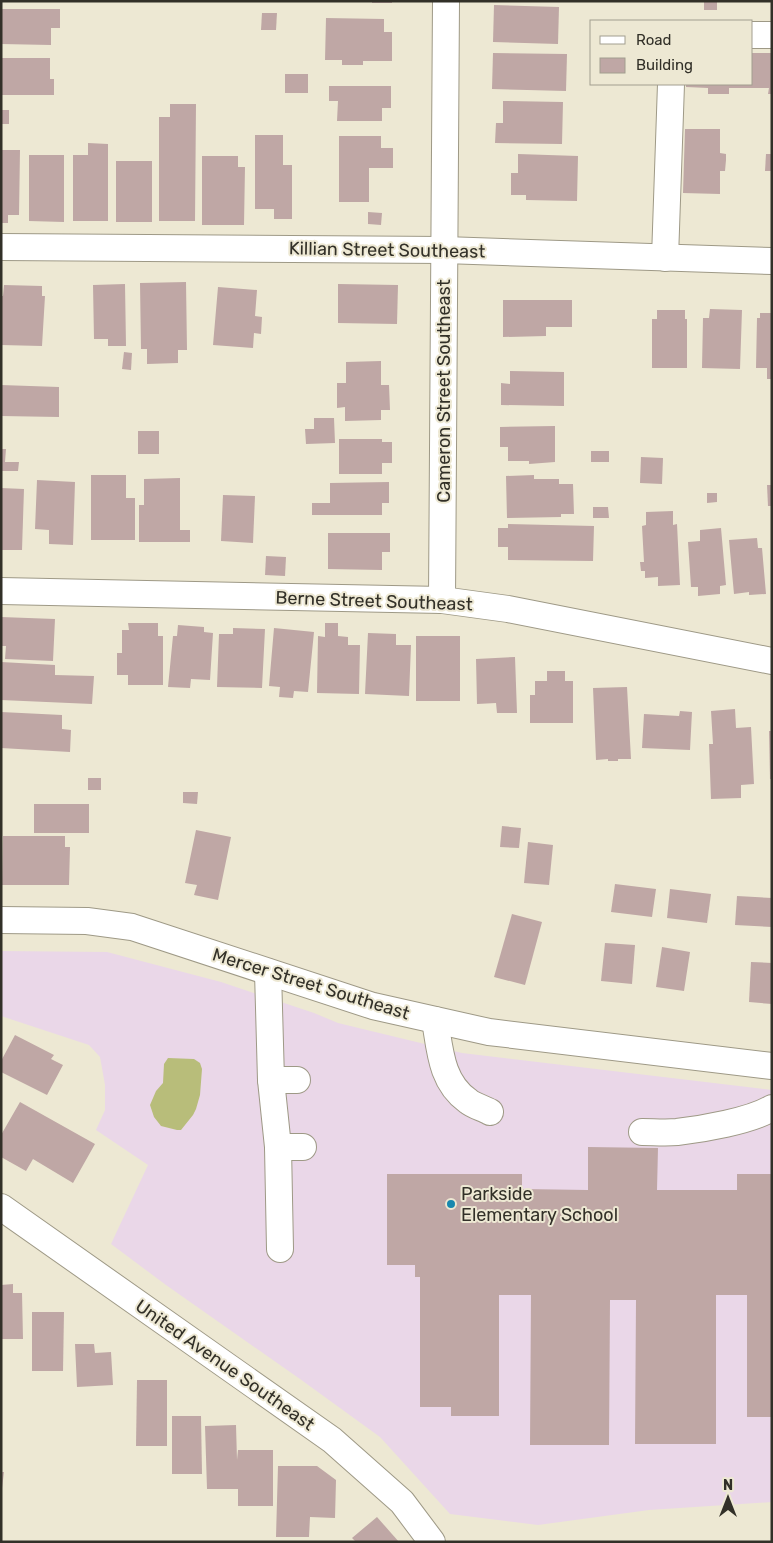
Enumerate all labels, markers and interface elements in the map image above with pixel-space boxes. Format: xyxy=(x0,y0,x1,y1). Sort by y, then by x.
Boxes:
legend xyxy=(590,20,753,85)
text: Road xyxy=(636,31,672,49)
text: Building xyxy=(636,56,693,74)
street label: Killian Street Southeast xyxy=(289,237,485,263)
street label: Cameron Street Southeast xyxy=(433,279,455,503)
street label: Berne Street Southeast xyxy=(275,587,473,615)
street label: Mercer Street Southeast xyxy=(210,944,412,1024)
place label: Parkside Elementary School xyxy=(461,1183,618,1226)
marker: Parkside Elementary School xyxy=(445,1198,457,1210)
street label: United Avenue Southeast xyxy=(131,1295,319,1435)
north arrow xyxy=(703,1473,753,1523)
text: N xyxy=(723,1477,733,1494)

